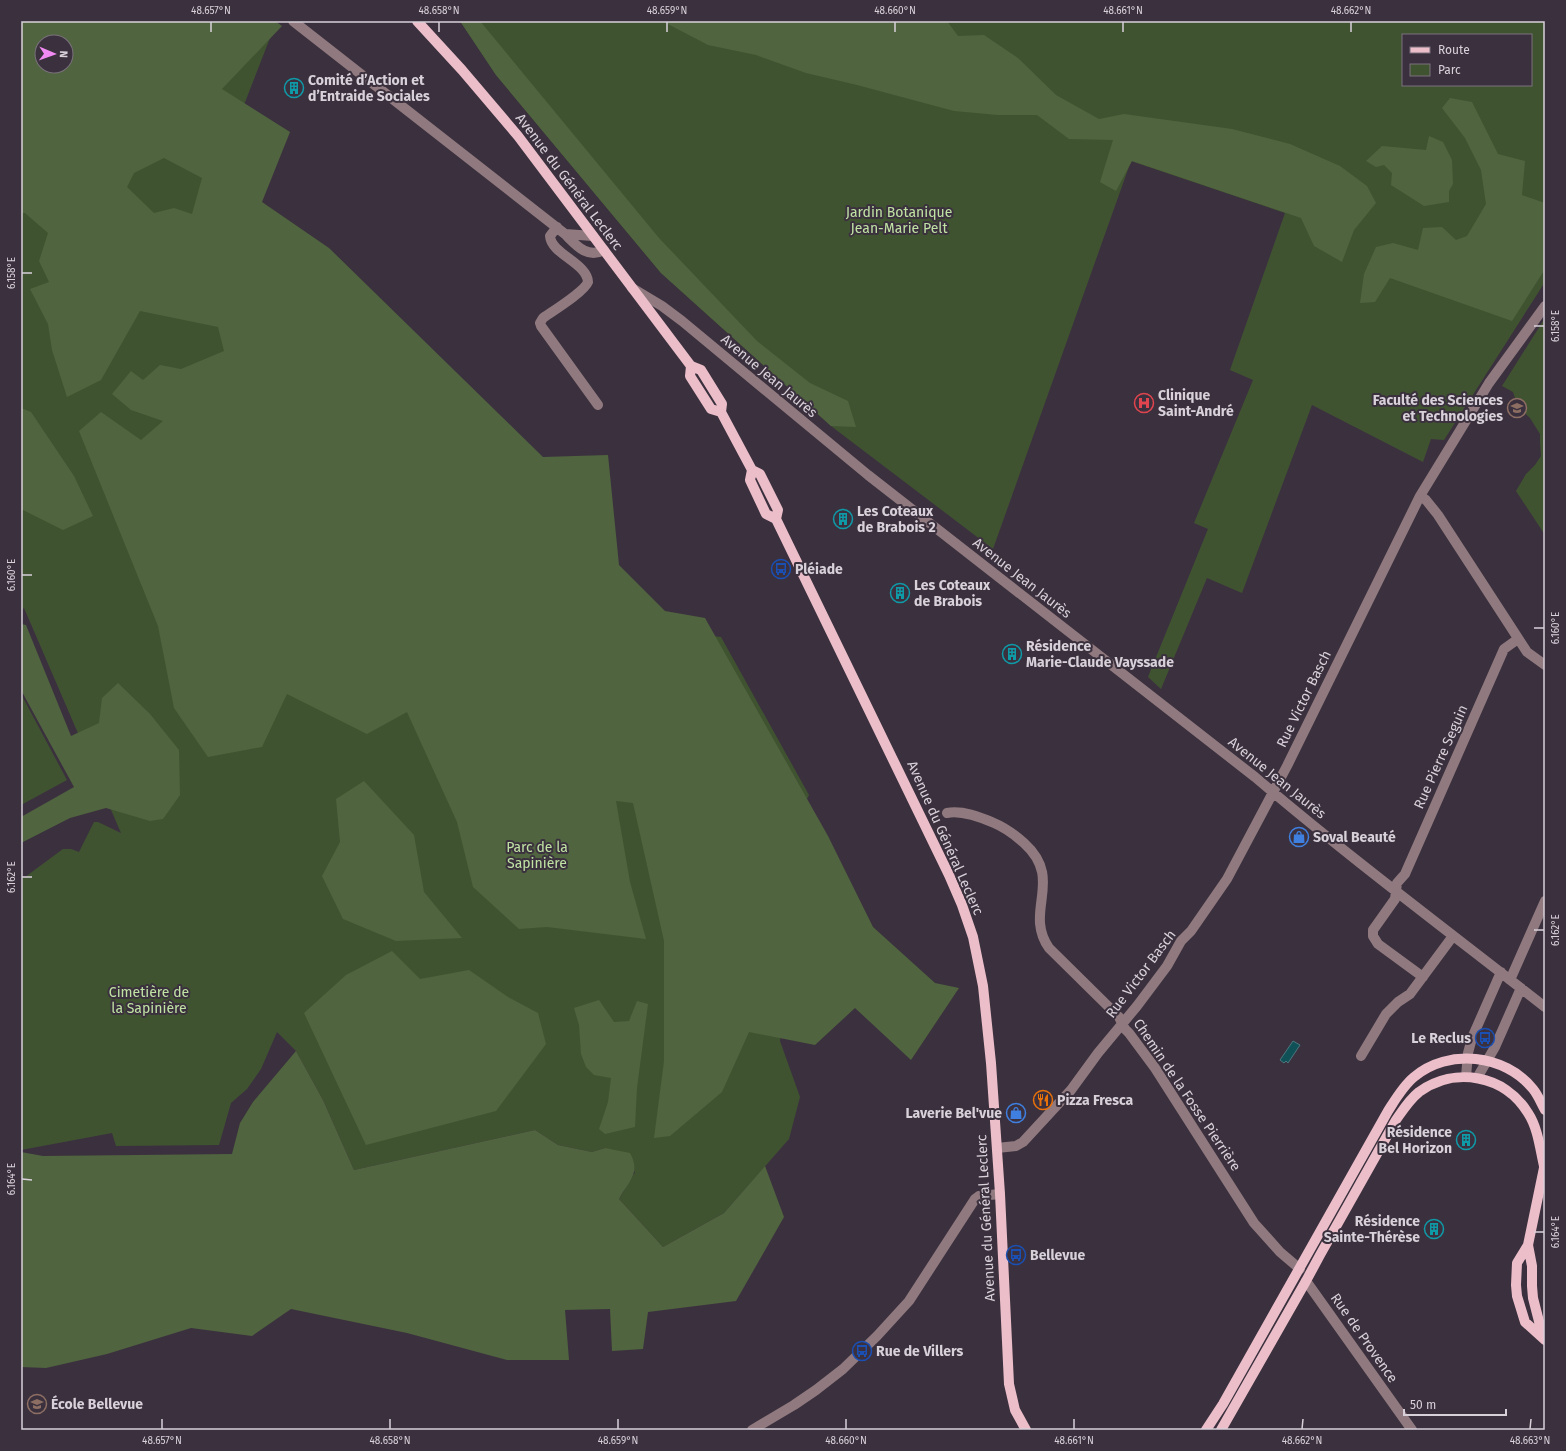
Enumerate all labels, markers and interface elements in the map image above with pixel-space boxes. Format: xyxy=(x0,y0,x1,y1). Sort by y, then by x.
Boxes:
text: 48.657°N xyxy=(191,5,231,17)
text: 48.658°N xyxy=(419,5,460,17)
text: 48.659°N xyxy=(647,5,687,17)
text: 48.660°N xyxy=(874,5,916,17)
text: 48.661°N xyxy=(1103,5,1143,17)
text: 48.662°N xyxy=(1331,5,1371,17)
north arrow xyxy=(34,34,74,74)
legend xyxy=(1402,34,1532,86)
text: Route xyxy=(1438,43,1470,57)
text: N xyxy=(57,50,70,58)
text: Parc xyxy=(1438,63,1461,77)
place label: Comité d’Action et d’Entraide Sociales xyxy=(308,72,430,105)
building icon: Comité d’Action et d’Entraide Sociales xyxy=(283,77,305,99)
street label: Avenue du Général Leclerc xyxy=(512,110,626,254)
park label: Jardin Botanique Jean-Marie Pelt xyxy=(846,204,952,237)
text: 6.158°E xyxy=(6,257,18,289)
text: 6.158°E xyxy=(1550,310,1562,342)
street label: Avenue Jean Jaurès xyxy=(717,331,821,422)
place label: Clinique Saint-André xyxy=(1158,387,1234,420)
hospital icon: Clinique Saint-André xyxy=(1133,392,1155,414)
place label: Faculté des Sciences et Technologies xyxy=(1373,392,1503,425)
school or university icon: Faculté des Sciences et Technologies xyxy=(1506,397,1528,419)
place label: Les Coteaux de Brabois 2 xyxy=(857,503,936,536)
building icon: Les Coteaux de Brabois 2 xyxy=(832,508,854,530)
street label: Avenue Jean Jaurès xyxy=(969,534,1075,622)
bus stop icon: Pléiade xyxy=(770,558,792,580)
text: 6.160°E xyxy=(6,559,18,591)
place label: Pléiade xyxy=(795,561,843,578)
place label: Les Coteaux de Brabois xyxy=(914,577,991,610)
building icon: Les Coteaux de Brabois xyxy=(889,582,911,604)
text: 6.160°E xyxy=(1550,612,1562,644)
place label: Résidence Marie-Claude Vayssade xyxy=(1026,638,1174,671)
building icon: Résidence Marie-Claude Vayssade xyxy=(1001,643,1023,665)
street label: Rue Victor Basch xyxy=(1273,648,1335,750)
street label: Rue Pierre Seguin xyxy=(1410,702,1472,812)
street label: Avenue Jean Jaurès xyxy=(1225,733,1330,823)
street label: Avenue du Général Leclerc xyxy=(903,758,987,918)
shop icon: Soval Beauté xyxy=(1288,826,1310,848)
place label: Soval Beauté xyxy=(1313,829,1396,846)
park label: Parc de la Sapinière xyxy=(506,839,568,872)
text: 6.162°E xyxy=(6,861,18,893)
text: 6.162°E xyxy=(1550,914,1562,946)
street label: Rue Victor Basch xyxy=(1102,927,1180,1021)
park label: Cimetière de la Sapinière xyxy=(109,984,189,1017)
street label: Chemin de la Fosse Pierrière xyxy=(1130,1016,1244,1174)
bus stop icon: Le Reclus xyxy=(1474,1027,1496,1049)
place label: Le Reclus xyxy=(1411,1030,1471,1047)
restaurant icon: Pizza Fresca xyxy=(1032,1089,1054,1111)
place label: Pizza Fresca xyxy=(1057,1092,1134,1109)
shop icon: Laverie Bel'vue xyxy=(1005,1102,1027,1124)
place label: Laverie Bel'vue xyxy=(906,1105,1002,1122)
place label: Résidence Bel Horizon xyxy=(1379,1124,1452,1157)
building icon: Résidence Bel Horizon xyxy=(1455,1129,1477,1151)
street label: Avenue du Général Leclerc xyxy=(973,1134,999,1302)
text: 6.164°E xyxy=(6,1163,18,1195)
place label: Résidence Sainte-Thérèse xyxy=(1324,1213,1420,1246)
text: 6.164°E xyxy=(1550,1216,1562,1248)
building icon: Résidence Sainte-Thérèse xyxy=(1423,1218,1445,1240)
bus stop icon: Bellevue xyxy=(1005,1244,1027,1266)
place label: Bellevue xyxy=(1030,1247,1085,1264)
street label: Rue de Provence xyxy=(1327,1290,1401,1386)
bus stop icon: Rue de Villers xyxy=(851,1340,873,1362)
place label: Rue de Villers xyxy=(876,1343,963,1360)
scale bar xyxy=(1404,1391,1506,1417)
school or university icon: École Bellevue xyxy=(26,1393,48,1415)
place label: École Bellevue xyxy=(51,1395,143,1413)
text: 50 m xyxy=(1410,1398,1436,1412)
text: 48.657°N xyxy=(142,1435,182,1447)
text: 48.658°N xyxy=(370,1435,411,1447)
text: 48.659°N xyxy=(598,1435,638,1447)
text: 48.660°N xyxy=(825,1435,867,1447)
text: 48.661°N xyxy=(1054,1435,1094,1447)
text: 48.662°N xyxy=(1282,1435,1322,1447)
text: 48.663°N xyxy=(1510,1435,1550,1447)

